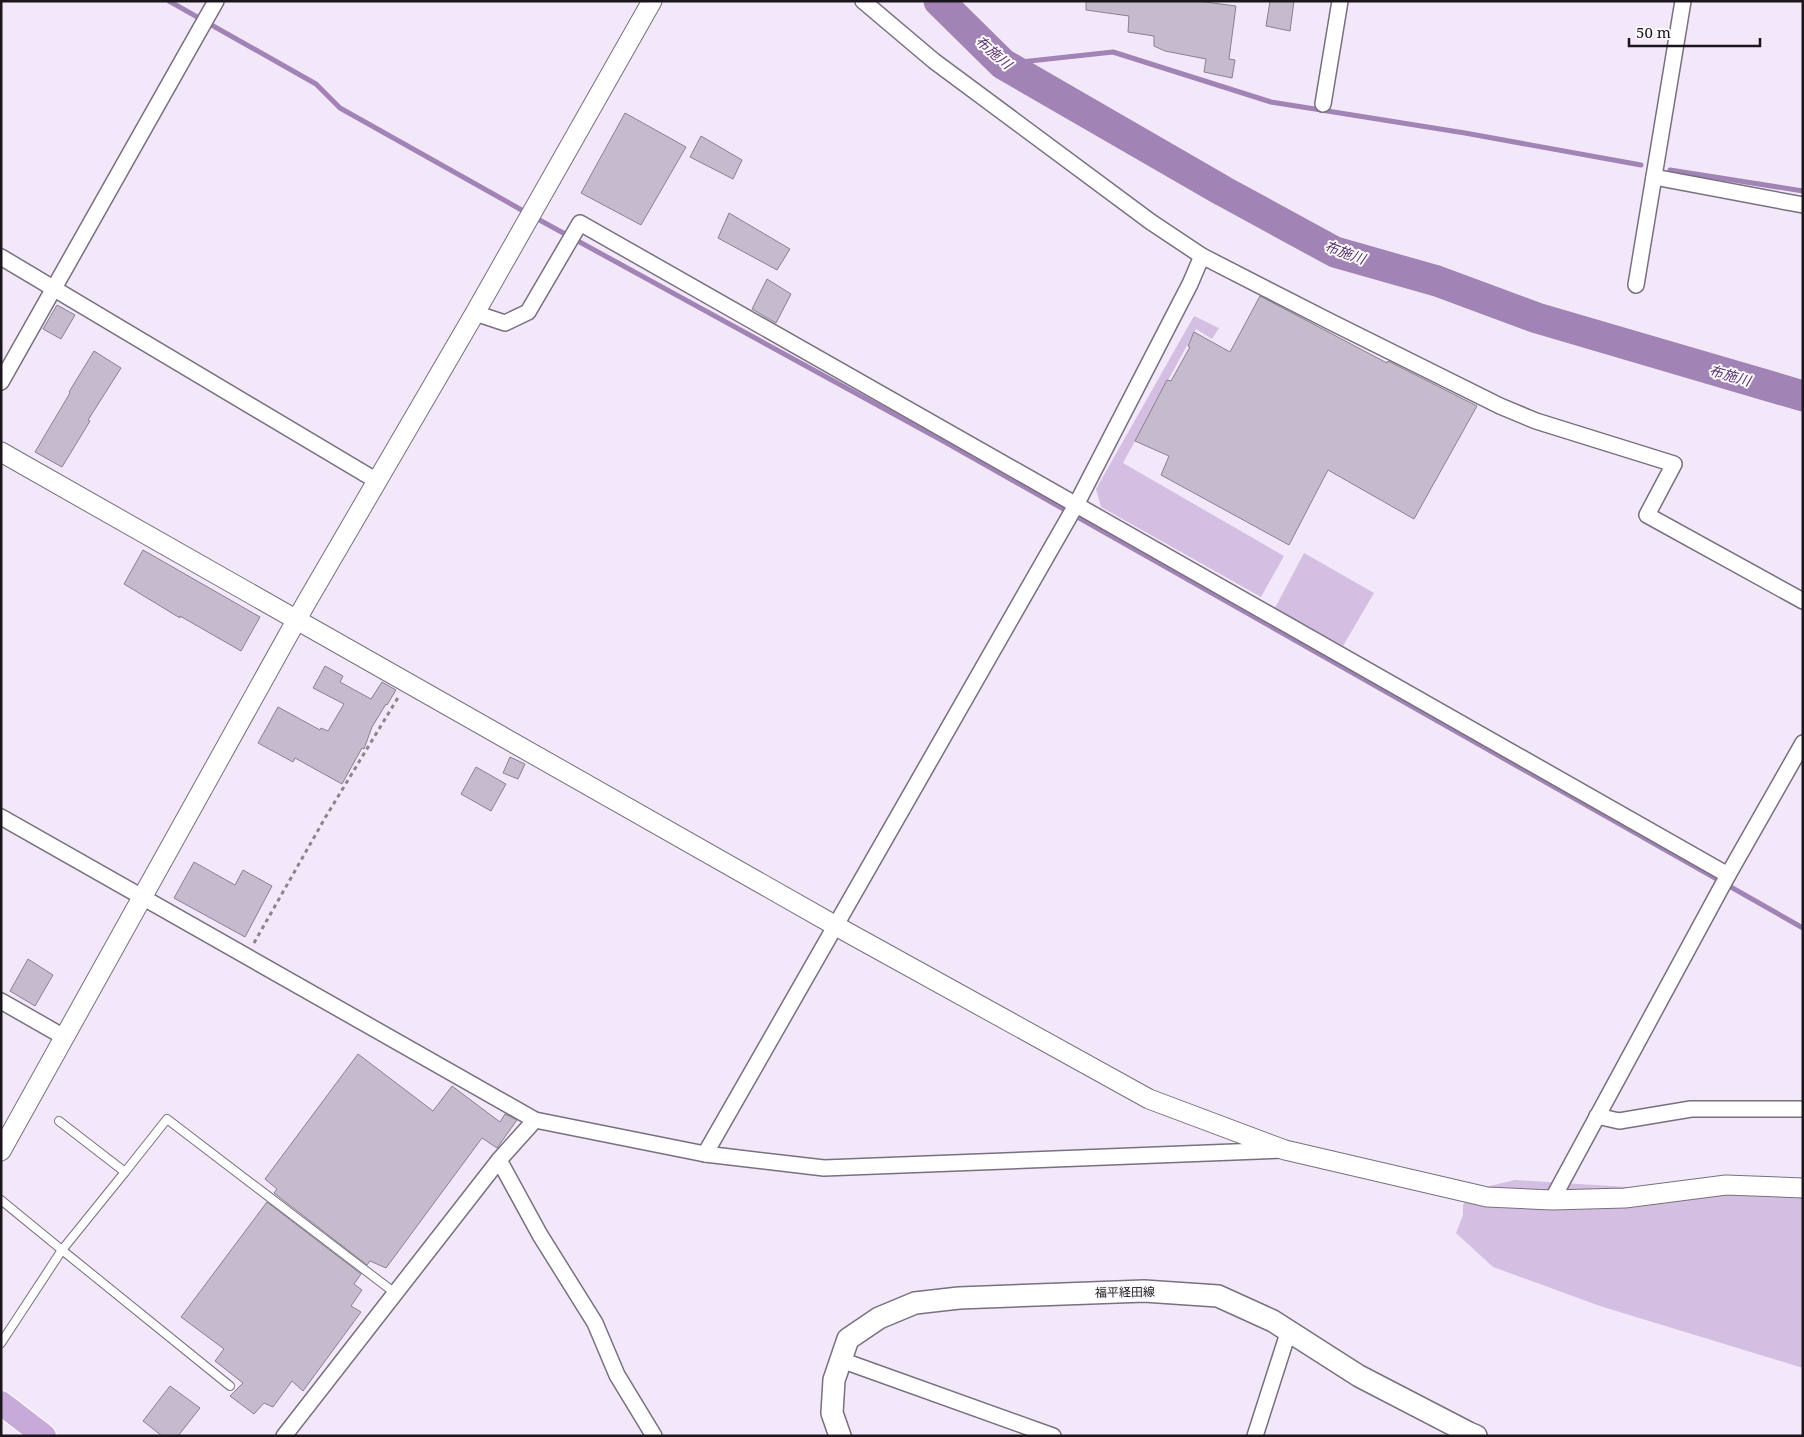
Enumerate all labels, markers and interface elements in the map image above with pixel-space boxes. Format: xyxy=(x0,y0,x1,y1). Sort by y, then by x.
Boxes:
scale bar xyxy=(1629,15,1760,47)
text: 50 m xyxy=(1636,22,1671,42)
water label: 布施川 xyxy=(972,31,1018,74)
water label: 布施川 xyxy=(1322,236,1370,269)
water label: 布施川 xyxy=(1707,360,1755,390)
street label: 福平経田線 xyxy=(1095,1283,1155,1301)

